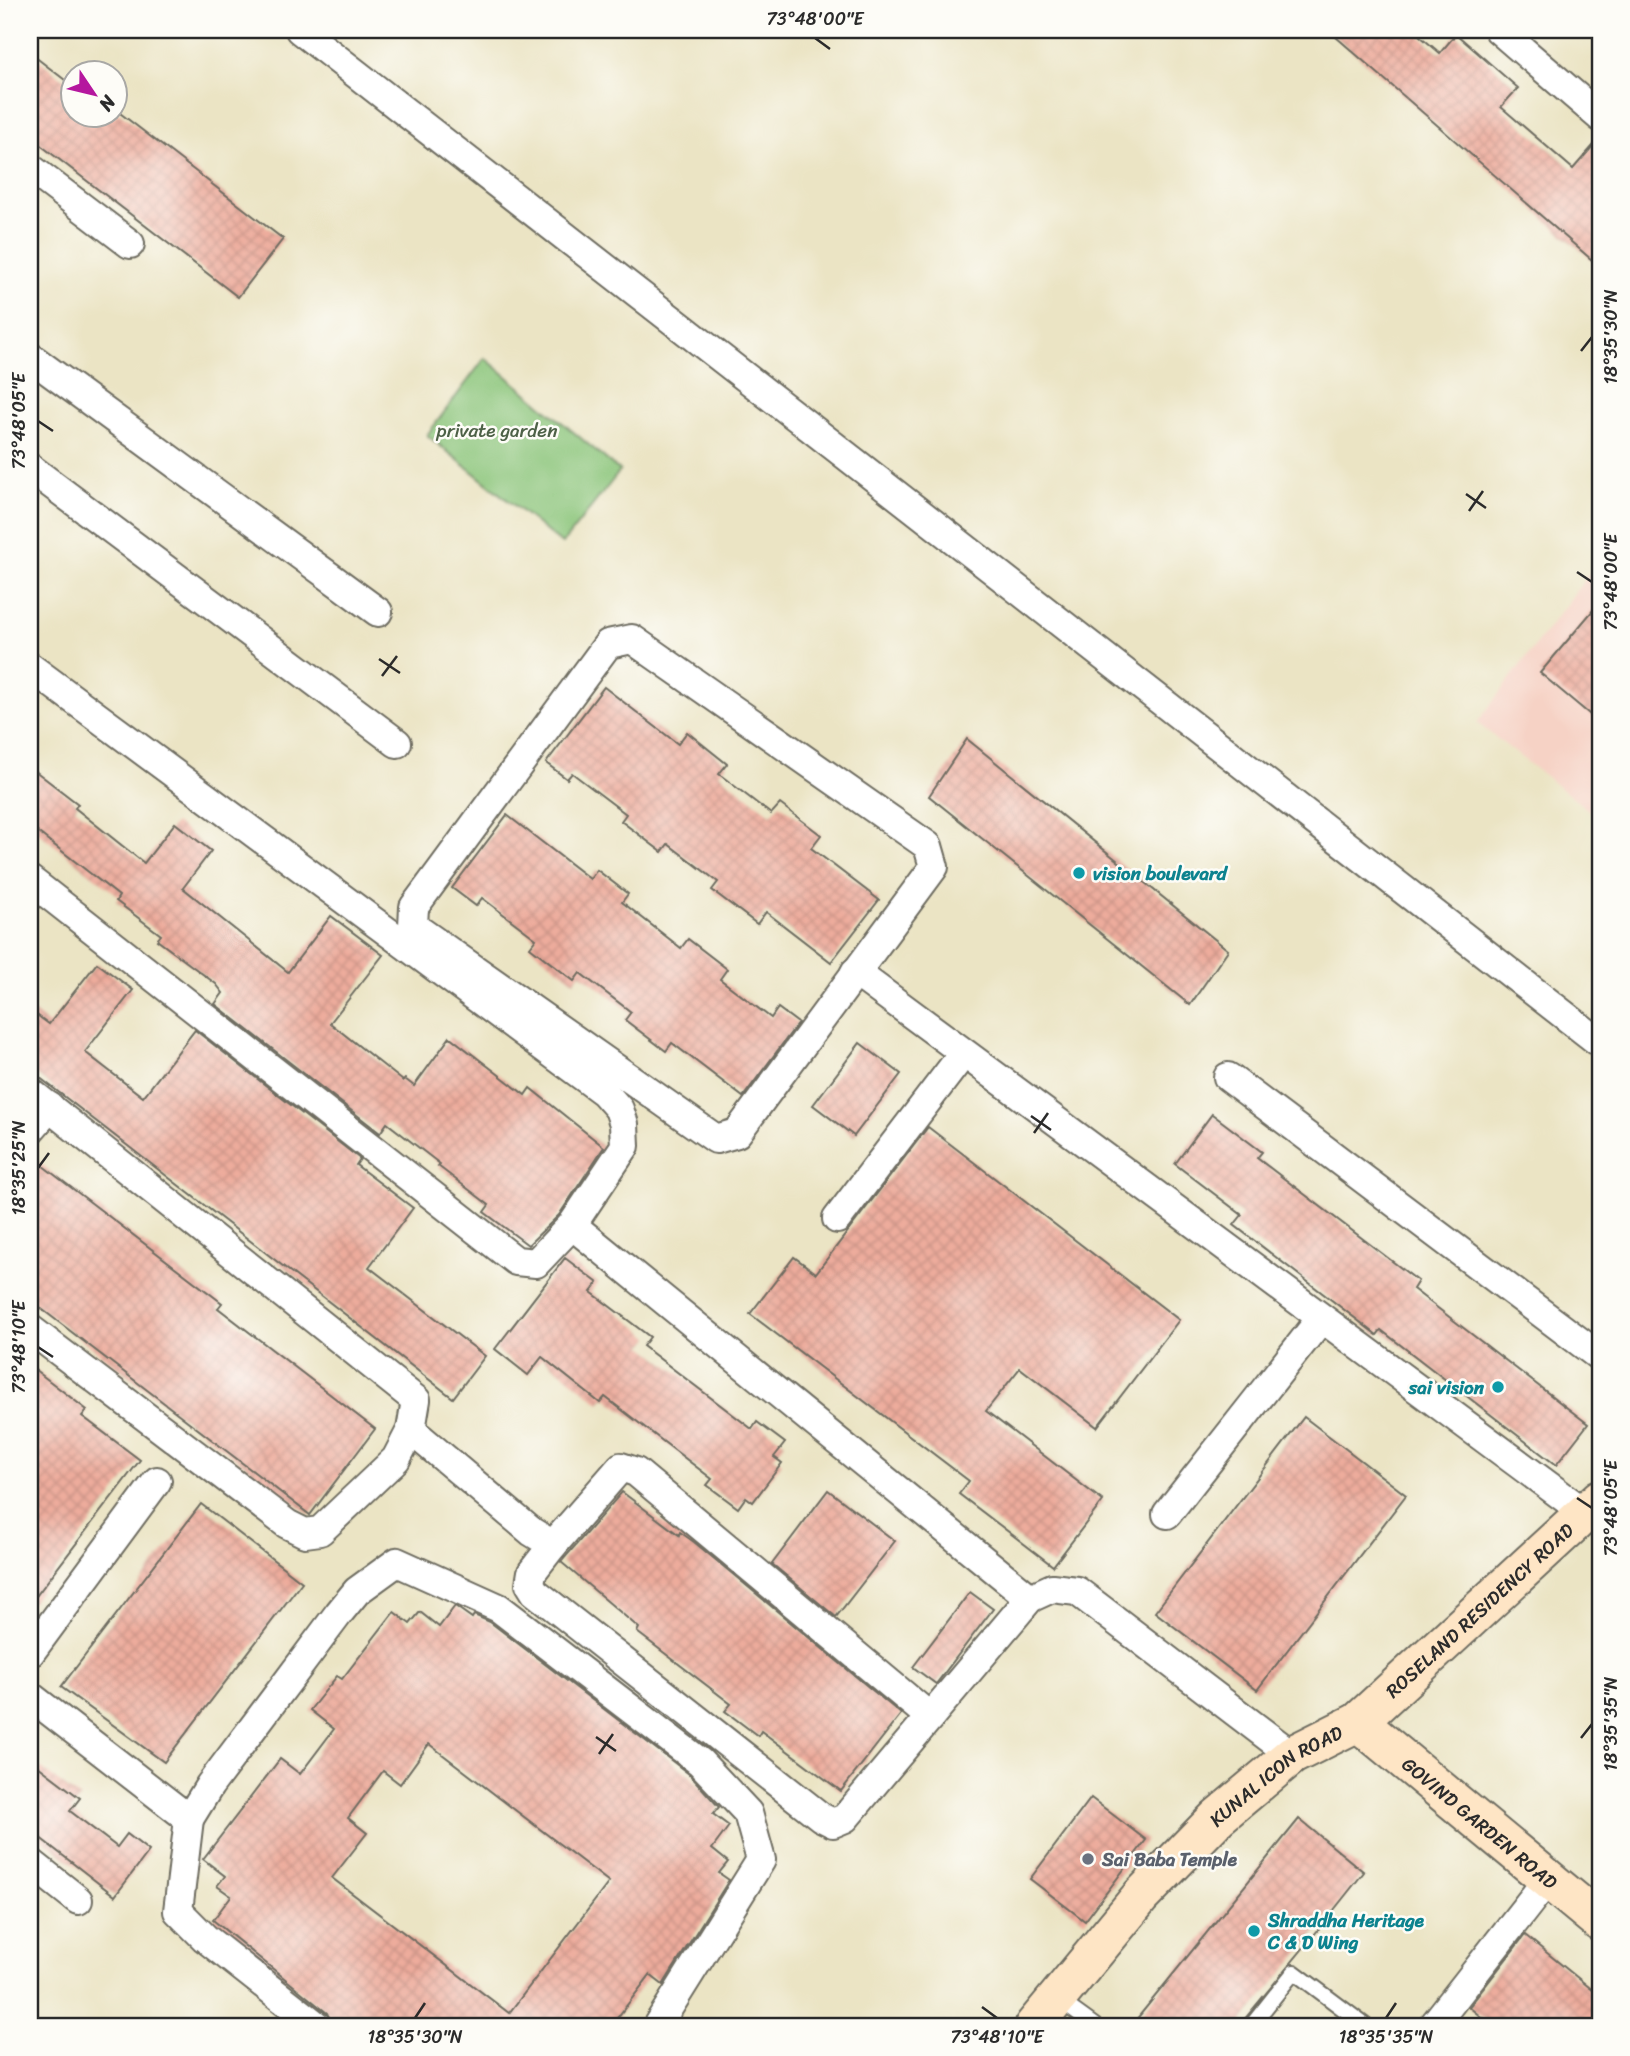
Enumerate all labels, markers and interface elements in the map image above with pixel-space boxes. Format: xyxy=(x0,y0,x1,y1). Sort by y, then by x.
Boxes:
text: 73°48'00"E xyxy=(767,3,864,35)
north arrow xyxy=(60,60,130,130)
text: N xyxy=(90,88,125,119)
text: 18°35'30"N xyxy=(1595,289,1627,385)
text: 73°48'05"E xyxy=(3,372,35,469)
park label: private garden xyxy=(436,414,557,447)
text: 73°48'00"E xyxy=(1595,533,1627,630)
place label: vision boulevard xyxy=(1093,857,1229,890)
marker: vision boulevard xyxy=(1071,865,1087,881)
text: 18°35'25"N xyxy=(3,1120,35,1216)
text: 73°48'10"E xyxy=(3,1299,35,1394)
place label: sai vision xyxy=(1408,1371,1485,1404)
marker: sai vision xyxy=(1490,1379,1506,1395)
text: 73°48'05"E xyxy=(1595,1459,1627,1556)
street label: ROSELAND RESIDENCY ROAD xyxy=(1377,1514,1582,1706)
text: 18°35'35"N xyxy=(1595,1676,1627,1771)
street label: KUNAL ICON ROAD xyxy=(1200,1716,1349,1834)
street label: GOVIND GARDEN ROAD xyxy=(1394,1748,1566,1898)
place label: Sai Baba Temple xyxy=(1101,1843,1238,1876)
marker: Sai Baba Temple xyxy=(1080,1851,1096,1867)
place label: Shraddha Heritage C & D Wing xyxy=(1267,1904,1425,1959)
marker: Shraddha Heritage C & D Wing xyxy=(1246,1923,1262,1939)
text: 18°35'30"N xyxy=(367,2021,463,2053)
text: 73°48'10"E xyxy=(950,2021,1045,2053)
text: 18°35'35"N xyxy=(1339,2021,1434,2053)

